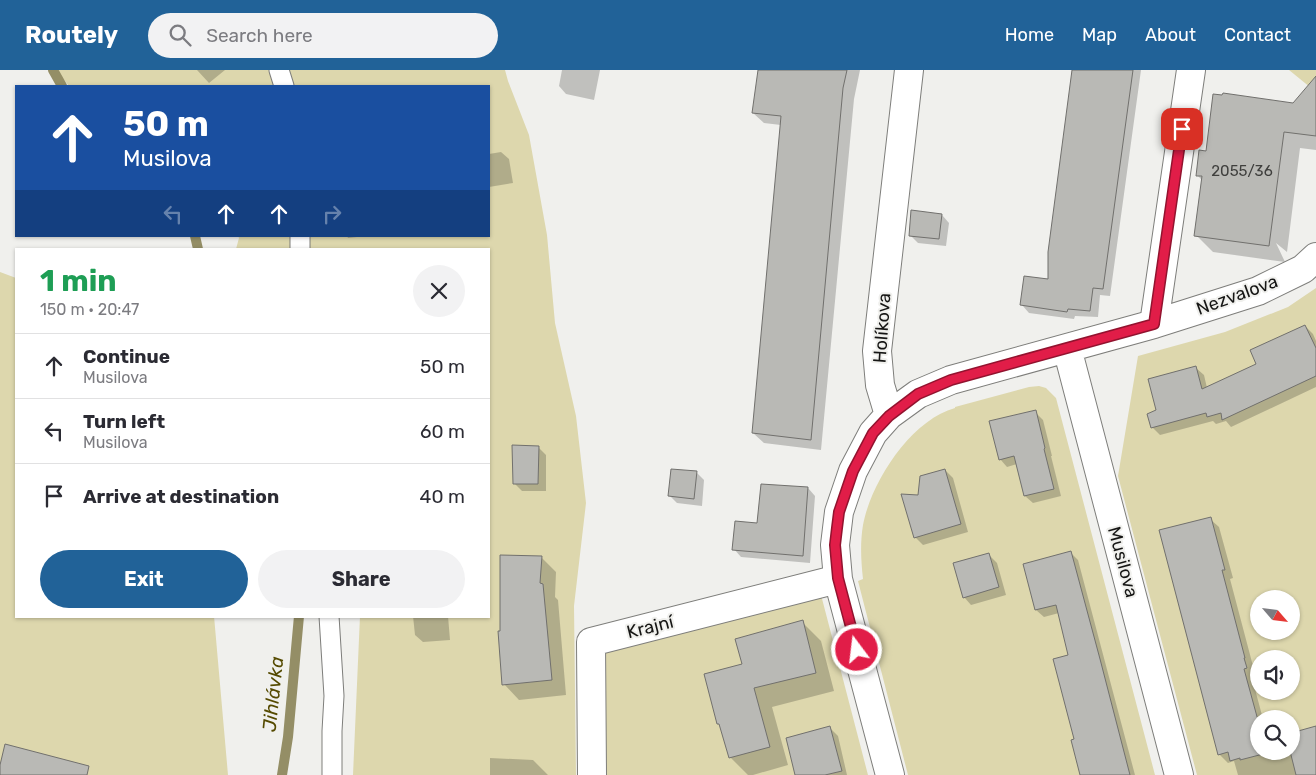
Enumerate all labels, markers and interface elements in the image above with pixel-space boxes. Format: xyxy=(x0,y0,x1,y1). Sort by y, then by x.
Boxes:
search box xyxy=(148,13,498,58)
text: Routely xyxy=(25,21,118,49)
icon: search xyxy=(166,21,194,49)
text: Search here xyxy=(206,24,313,47)
text: Home xyxy=(1005,24,1054,46)
text: Map xyxy=(1082,24,1117,46)
text: About xyxy=(1145,24,1196,46)
text: Contact xyxy=(1224,24,1291,46)
text: 50 m xyxy=(123,103,209,145)
icon: ahead xyxy=(40,105,105,170)
pin xyxy=(1161,108,1203,150)
icon: arrive xyxy=(1168,115,1196,143)
text: Musilova xyxy=(123,145,212,172)
house number: 2055/36 xyxy=(1211,162,1273,180)
icon: left xyxy=(159,200,187,228)
icon: ahead xyxy=(212,200,240,228)
icon: ahead xyxy=(265,200,293,228)
icon: right xyxy=(318,200,346,228)
text: 1 min xyxy=(40,263,117,299)
button: close xyxy=(413,265,465,317)
street label: Nezvalova xyxy=(1193,270,1281,320)
street label: Holíkova xyxy=(869,292,895,364)
text: 150 m · 20:47 xyxy=(40,300,139,319)
text: Continue xyxy=(83,345,170,368)
icon: ahead xyxy=(40,352,68,380)
text: 50 m xyxy=(420,355,465,378)
text: Musilova xyxy=(83,368,148,387)
text: Turn left xyxy=(83,410,165,433)
icon: left xyxy=(40,417,68,445)
text: 60 m xyxy=(420,420,465,443)
text: Musilova xyxy=(83,433,148,452)
icon: arrive xyxy=(40,482,68,510)
text: Arrive at destination xyxy=(83,485,279,508)
text: 40 m xyxy=(420,485,465,508)
street label: Musilova xyxy=(1103,524,1143,600)
button: Exit xyxy=(40,550,248,608)
button: Share xyxy=(258,550,465,608)
north arrow xyxy=(1250,590,1300,640)
map controls xyxy=(1250,590,1300,760)
street label: Krajní xyxy=(624,610,677,643)
position arrow xyxy=(830,623,882,675)
button: sound xyxy=(1250,650,1300,700)
water label: Jihlávka xyxy=(258,655,288,733)
button: search xyxy=(1250,710,1300,760)

